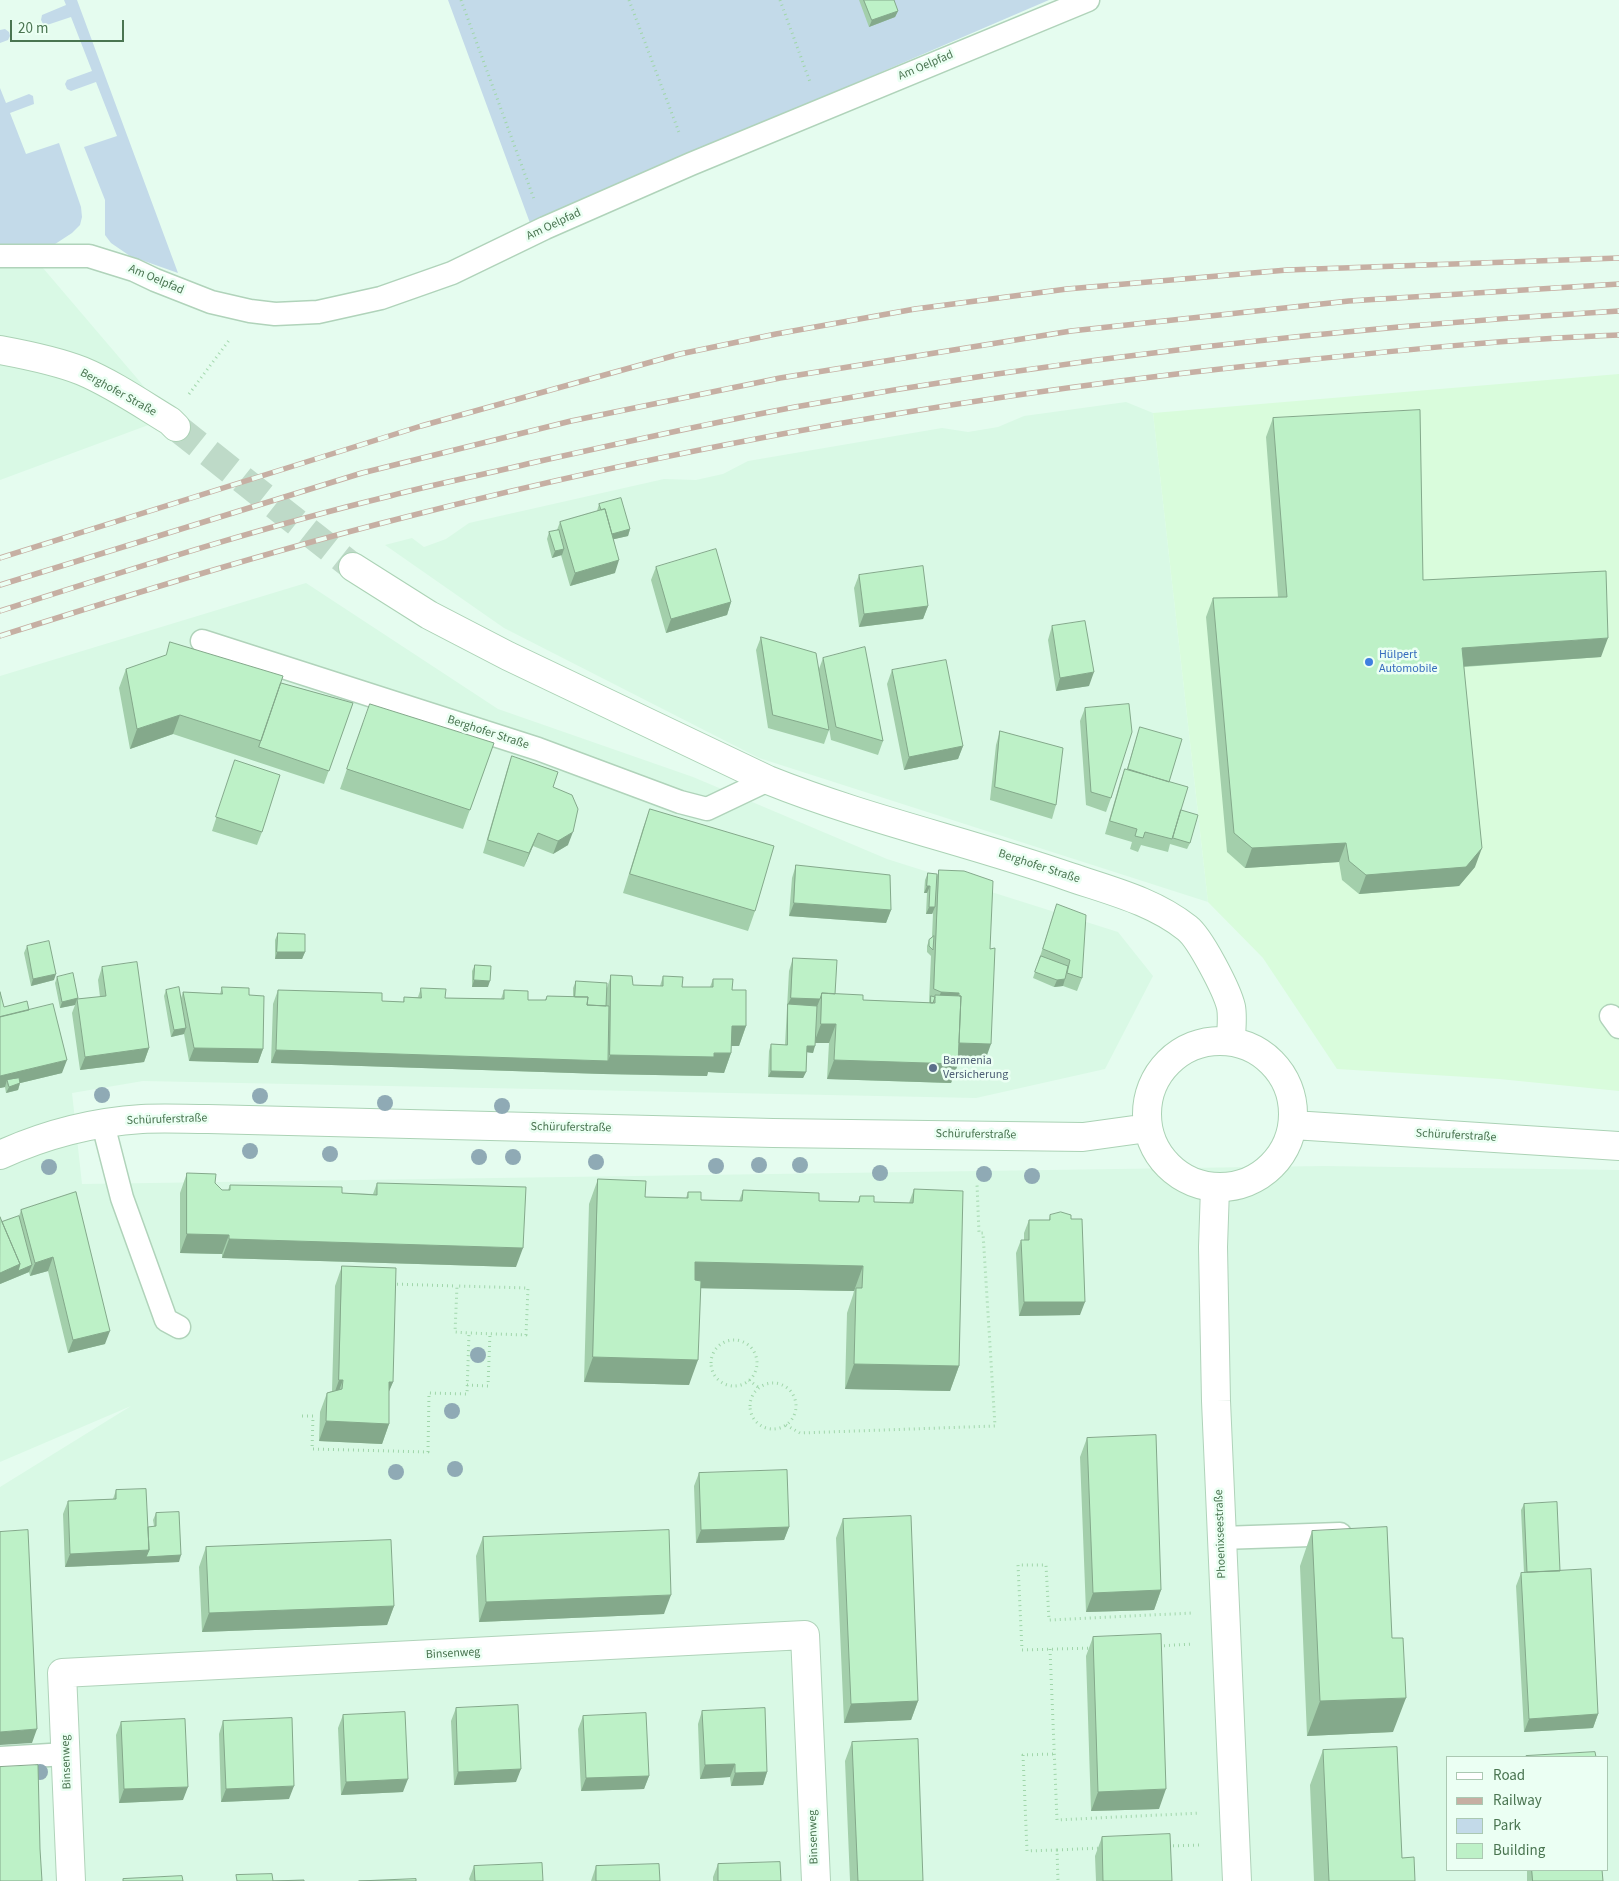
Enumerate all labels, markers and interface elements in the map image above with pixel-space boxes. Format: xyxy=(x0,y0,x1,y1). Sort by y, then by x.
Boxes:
scale bar xyxy=(12,10,126,42)
text: 20 m xyxy=(18,18,48,39)
street label: Am Oelpfad xyxy=(896,48,956,84)
street label: Am Oelpfad xyxy=(524,206,584,244)
street label: Am Oelpfad xyxy=(126,262,186,298)
street label: Berghofer Straße xyxy=(77,366,159,420)
place label: Hülpert Automobile xyxy=(1379,648,1437,676)
marker: Hülpert Automobile xyxy=(1363,656,1375,668)
street label: Berghofer Straße xyxy=(445,713,531,753)
street label: Berghofer Straße xyxy=(996,847,1082,887)
place label: Barmenia Versicherung xyxy=(943,1054,1008,1082)
marker: Barmenia Versicherung xyxy=(927,1062,939,1074)
street label: Schüruferstraße xyxy=(126,1111,208,1129)
street label: Schüruferstraße xyxy=(531,1120,611,1136)
street label: Schüruferstraße xyxy=(936,1127,1016,1143)
street label: Schüruferstraße xyxy=(1415,1127,1497,1145)
street label: Phoenixseestraße xyxy=(1212,1489,1230,1579)
street label: Binsenweg xyxy=(425,1645,481,1663)
street label: Binsenweg xyxy=(59,1734,75,1790)
legend xyxy=(1446,1756,1609,1871)
text: Road xyxy=(1493,1765,1525,1786)
text: Railway xyxy=(1493,1790,1542,1811)
street label: Binsenweg xyxy=(806,1809,822,1865)
text: Park xyxy=(1493,1815,1521,1836)
text: Building xyxy=(1493,1840,1545,1861)

